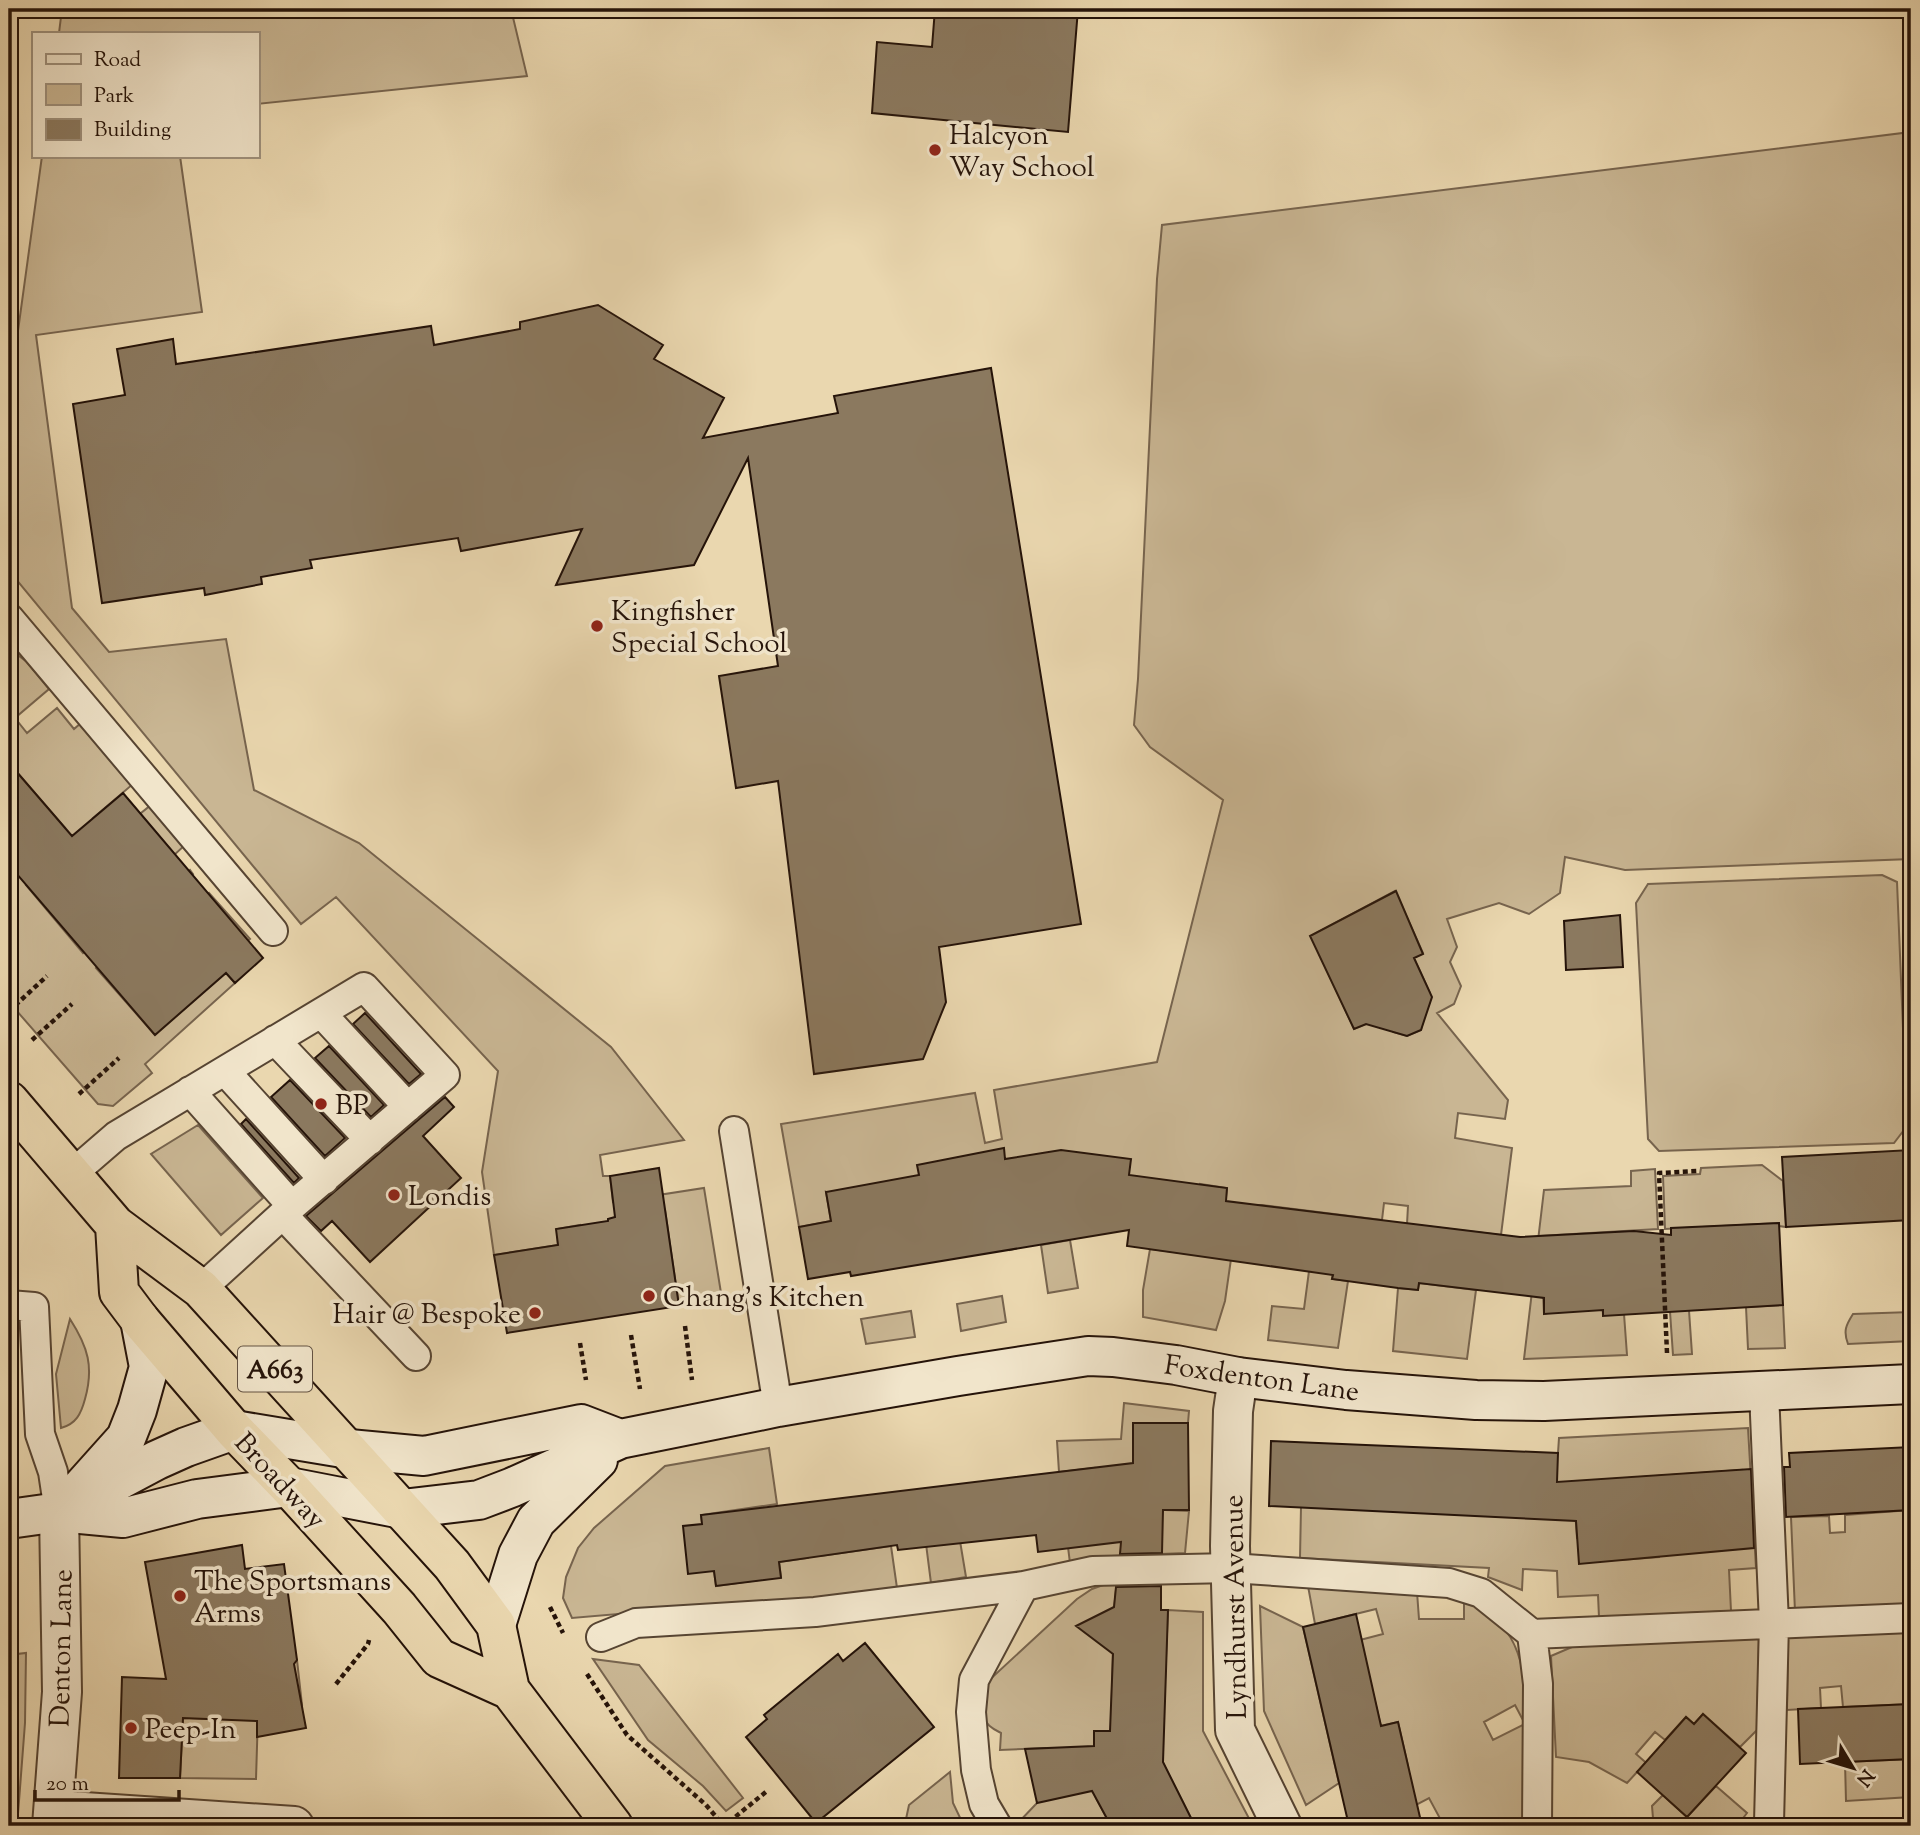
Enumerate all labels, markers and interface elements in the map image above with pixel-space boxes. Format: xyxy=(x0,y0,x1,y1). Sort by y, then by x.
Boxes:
legend xyxy=(32,32,259,158)
text: Road xyxy=(94,46,141,76)
text: Park xyxy=(94,82,135,112)
text: Building xyxy=(94,116,171,146)
place label: Halcyon Way School xyxy=(949,117,1095,189)
marker: Halcyon Way School xyxy=(927,142,943,158)
place label: Kingfisher Special School xyxy=(611,593,787,665)
marker: Kingfisher Special School xyxy=(589,618,605,634)
place label: BP xyxy=(335,1087,368,1127)
marker: BP xyxy=(313,1096,329,1112)
place label: Londis xyxy=(408,1178,491,1218)
marker: Londis xyxy=(386,1187,402,1203)
place label: Chang's Kitchen xyxy=(663,1279,864,1319)
marker: Chang's Kitchen xyxy=(641,1288,657,1304)
place label: Hair @ Bespoke xyxy=(333,1296,521,1336)
marker: Hair @ Bespoke xyxy=(527,1305,543,1321)
road number: A663 xyxy=(238,1346,312,1392)
street label: Foxdenton Lane xyxy=(1161,1346,1362,1413)
street label: Broadway xyxy=(224,1425,334,1539)
street label: Lyndhurst Avenue xyxy=(1215,1494,1259,1720)
place label: The Sportsmans Arms xyxy=(194,1563,391,1635)
street label: Denton Lane xyxy=(42,1569,84,1727)
marker: The Sportsmans Arms xyxy=(172,1588,188,1604)
place label: Peep-In xyxy=(145,1711,236,1751)
marker: Peep-In xyxy=(123,1720,139,1736)
north arrow xyxy=(1818,1734,1888,1804)
scale bar xyxy=(35,1758,178,1802)
text: N xyxy=(1849,1763,1880,1791)
text: 20 m xyxy=(46,1770,89,1800)

